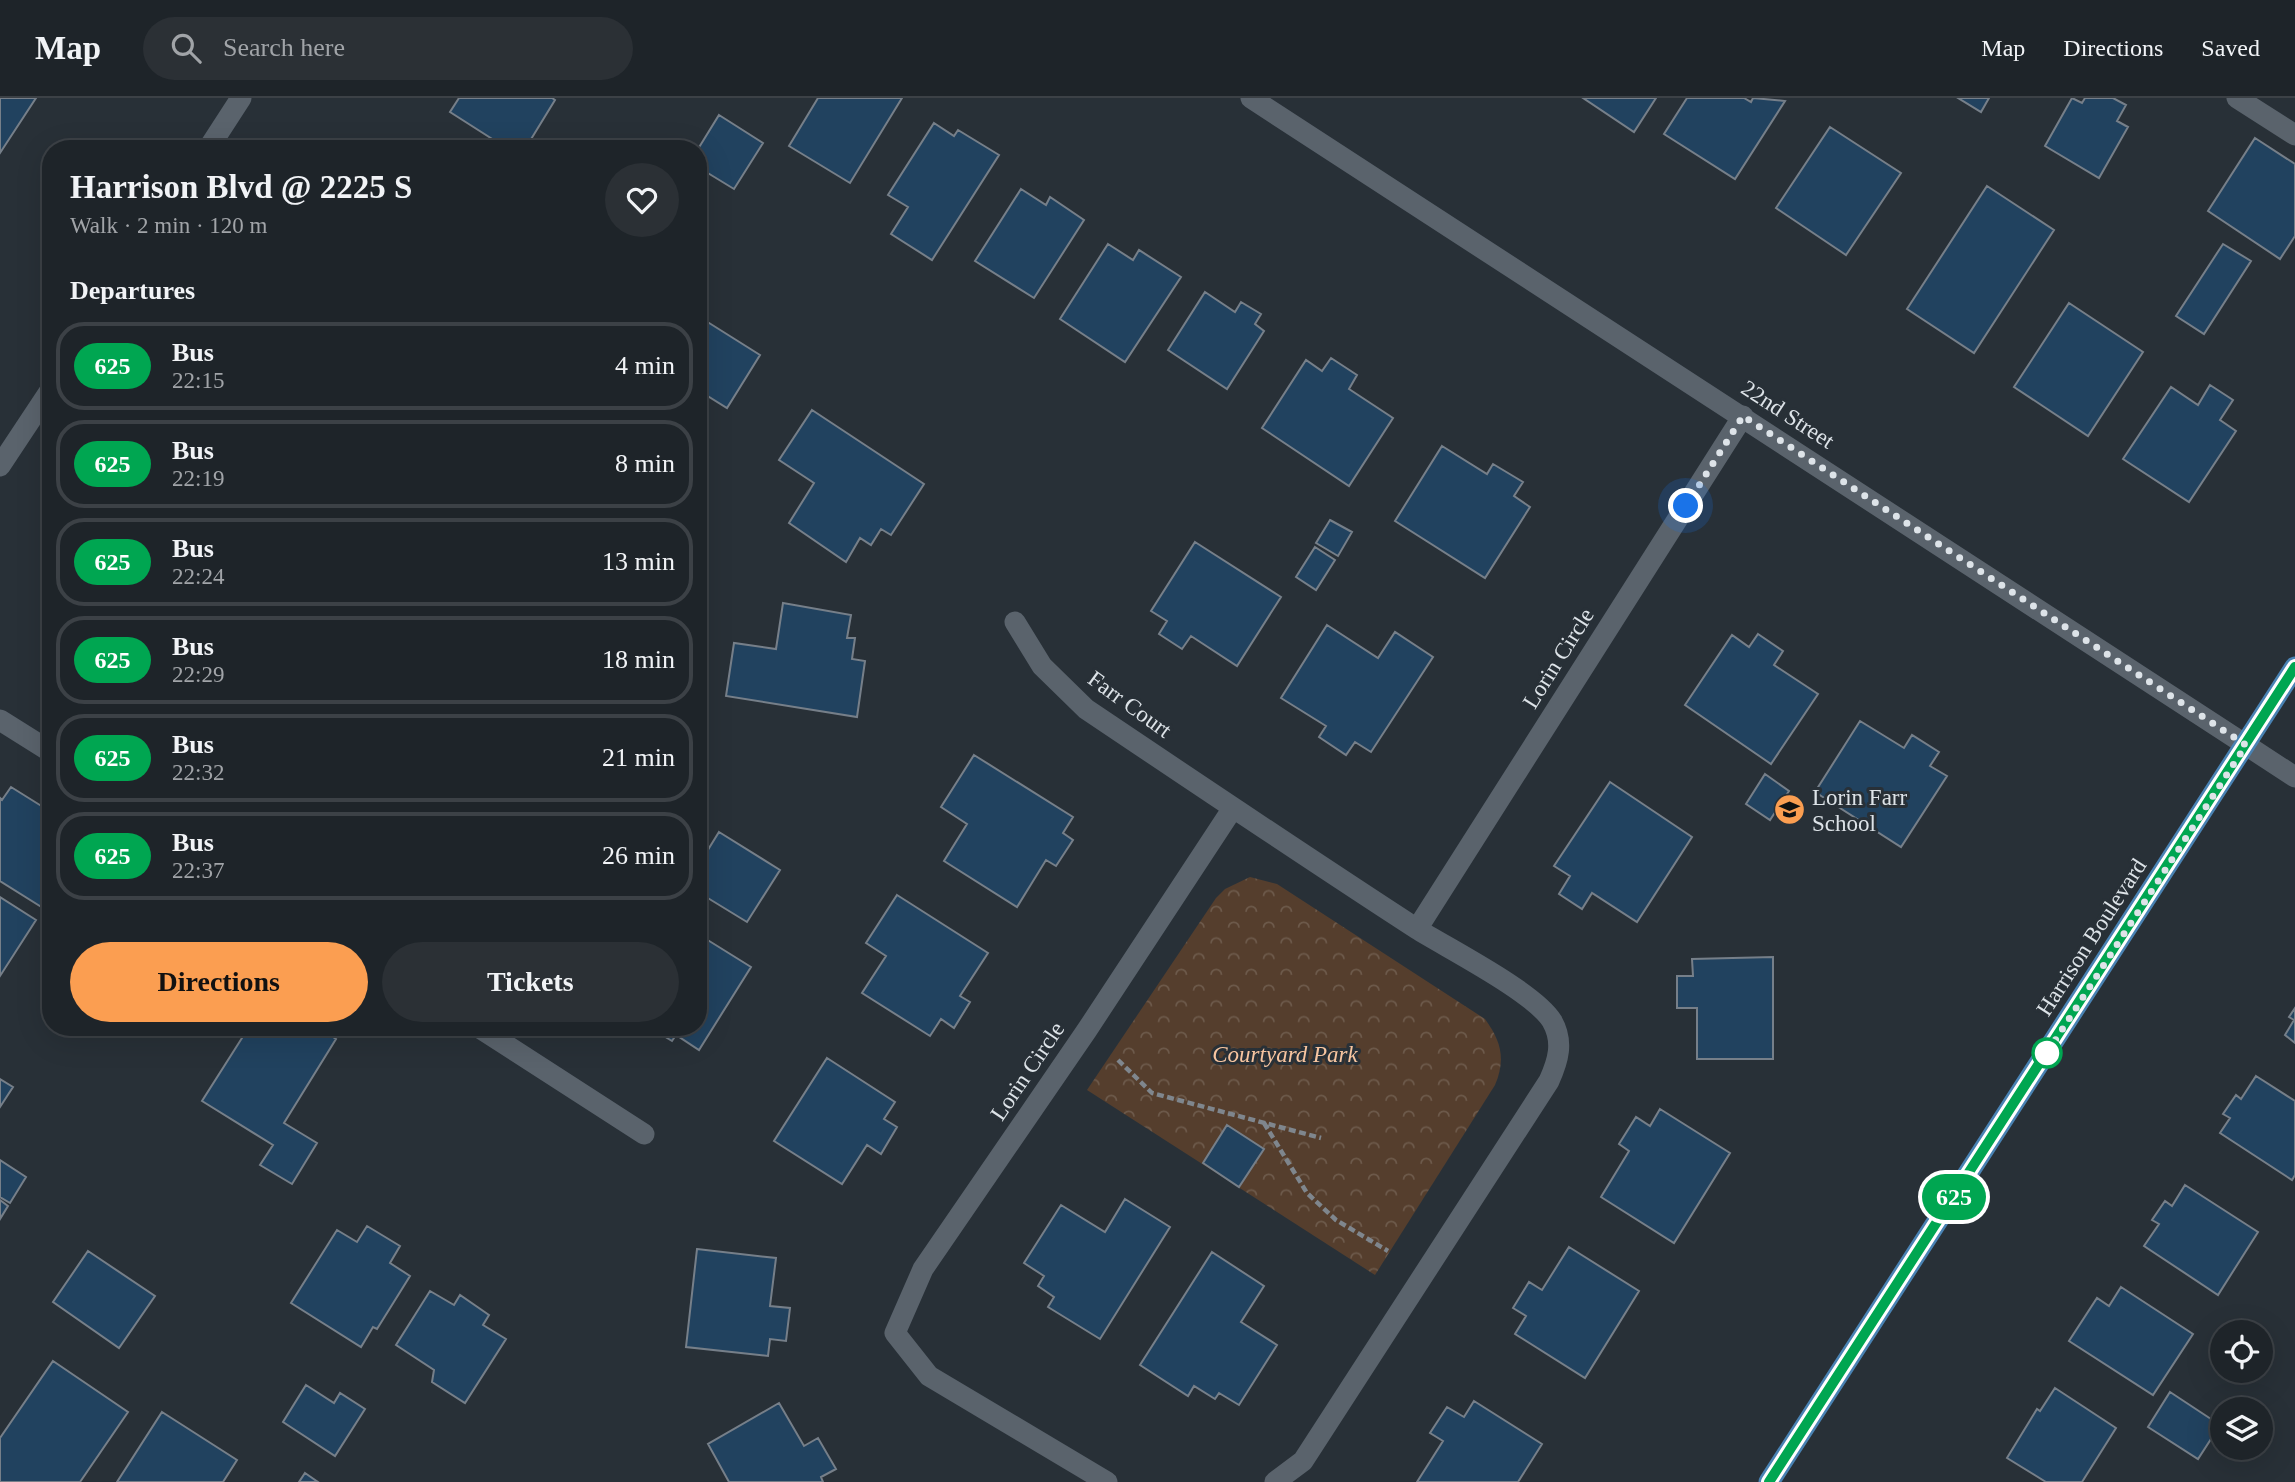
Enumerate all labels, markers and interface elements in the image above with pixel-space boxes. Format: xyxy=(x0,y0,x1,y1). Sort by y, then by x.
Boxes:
search box xyxy=(143,17,633,80)
icon: search xyxy=(167,29,205,67)
text: Map xyxy=(35,30,101,66)
text: Search here xyxy=(223,33,345,62)
text: Map xyxy=(1981,35,2025,61)
text: Directions xyxy=(2063,35,2163,61)
text: Saved xyxy=(2201,35,2260,61)
button: heart xyxy=(605,163,679,237)
text: Harrison Blvd @ 2225 S xyxy=(70,169,412,205)
text: Walk · 2 min · 120 m xyxy=(70,213,267,238)
text: Departures xyxy=(70,276,195,305)
text: Bus xyxy=(172,338,214,367)
text: 4 min xyxy=(615,351,675,380)
text: 625 xyxy=(95,353,131,379)
text: 22:15 xyxy=(172,368,224,393)
street label: 22nd Street xyxy=(1737,375,1839,454)
text: Bus xyxy=(172,436,214,465)
text: 8 min xyxy=(615,449,675,478)
text: 625 xyxy=(95,451,131,477)
text: 22:19 xyxy=(172,466,224,491)
your location xyxy=(1668,488,1703,523)
text: Bus xyxy=(172,534,214,563)
text: 13 min xyxy=(602,547,675,576)
text: 625 xyxy=(95,549,131,575)
text: 22:24 xyxy=(172,564,224,589)
street label: Lorin Circle xyxy=(1518,604,1599,713)
text: Bus xyxy=(172,632,214,661)
text: 18 min xyxy=(602,645,675,674)
text: 625 xyxy=(95,647,131,673)
text: 22:29 xyxy=(172,662,224,687)
street label: Farr Court xyxy=(1083,666,1177,743)
text: Bus xyxy=(172,730,214,759)
text: 21 min xyxy=(602,743,675,772)
text: 625 xyxy=(95,745,131,771)
text: 22:32 xyxy=(172,760,224,785)
place label: Lorin Farr School xyxy=(1812,785,1908,836)
school or university icon: Lorin Farr School xyxy=(1772,793,1806,827)
text: Bus xyxy=(172,828,214,857)
text: 26 min xyxy=(602,841,675,870)
text: 625 xyxy=(95,843,131,869)
street label: Harrison Boulevard xyxy=(2031,854,2152,1020)
text: 22:37 xyxy=(172,858,224,883)
button: Directions xyxy=(70,942,368,1022)
button: Tickets xyxy=(382,942,679,1022)
street label: Lorin Circle xyxy=(985,1017,1069,1125)
unlabelled marker xyxy=(2032,1038,2062,1068)
park label: Courtyard Park xyxy=(1212,1042,1359,1067)
line badge: 625 xyxy=(1914,1174,1994,1220)
text: 625 xyxy=(1936,1184,1972,1210)
map controls xyxy=(2210,1320,2273,1460)
button: locate xyxy=(2210,1320,2273,1383)
button: layers xyxy=(2210,1397,2273,1460)

